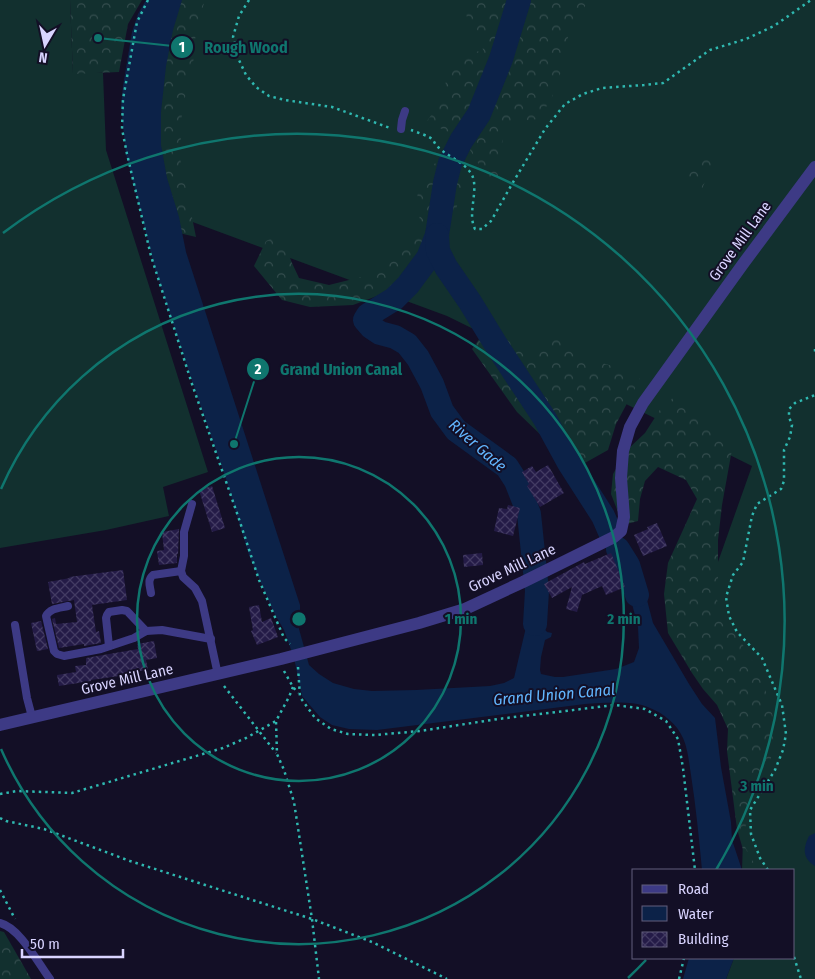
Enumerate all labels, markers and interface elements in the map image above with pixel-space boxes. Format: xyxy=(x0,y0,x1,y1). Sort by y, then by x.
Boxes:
north arrow xyxy=(20,20,70,70)
callout: Rough Wood xyxy=(169,32,297,63)
text: 1 xyxy=(179,38,185,56)
text: Rough Wood xyxy=(204,38,288,57)
text: N xyxy=(38,48,49,66)
street label: Grove Mill Lane xyxy=(705,198,775,284)
callout: Grand Union Canal xyxy=(245,353,413,384)
text: 2 xyxy=(254,360,262,378)
text: Grand Union Canal xyxy=(280,360,403,379)
water label: River Gade xyxy=(445,415,511,476)
street label: Grove Mill Lane xyxy=(466,540,558,596)
centre of rings xyxy=(290,610,308,628)
text: 1 min xyxy=(445,610,477,628)
text: 2 min xyxy=(606,610,641,628)
street label: Grove Mill Lane xyxy=(79,660,175,698)
water label: Grand Union Canal xyxy=(492,680,616,709)
text: 3 min xyxy=(739,777,774,795)
legend xyxy=(632,869,795,959)
text: Road xyxy=(678,880,709,898)
text: Water xyxy=(678,905,714,923)
scale bar xyxy=(22,926,124,958)
text: Building xyxy=(678,930,729,948)
text: 50 m xyxy=(30,935,60,953)

